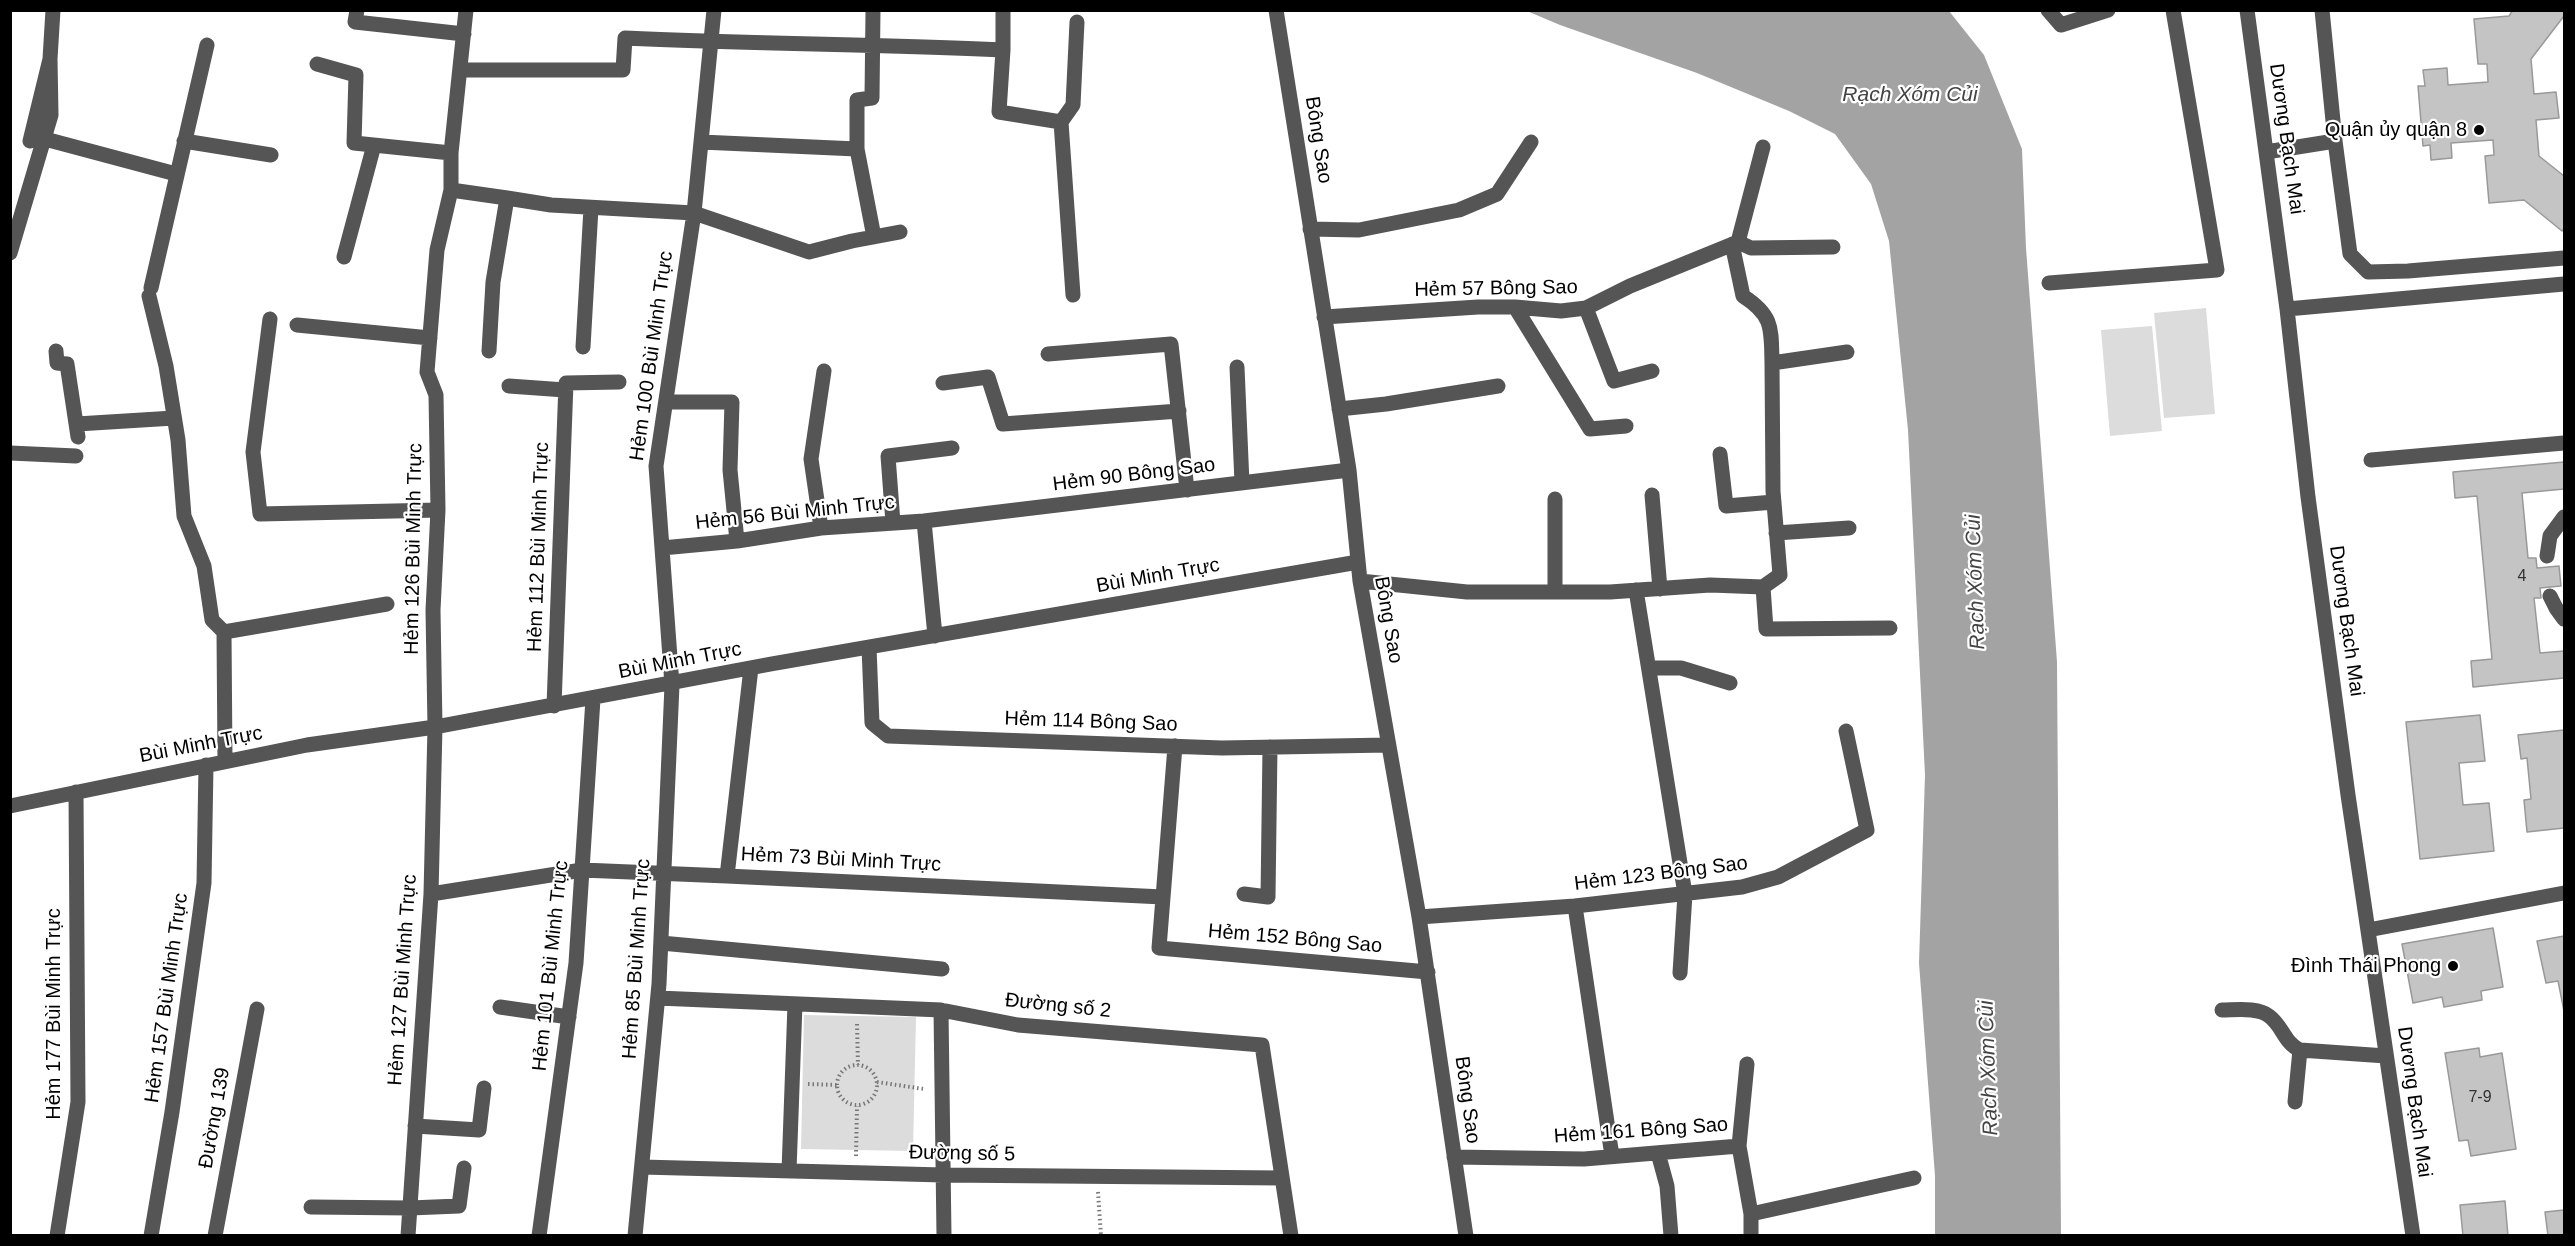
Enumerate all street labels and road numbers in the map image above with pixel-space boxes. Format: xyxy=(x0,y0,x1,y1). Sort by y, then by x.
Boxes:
street label: Dương Bạch Mai xyxy=(2264,62,2308,216)
street label: Bông Sao xyxy=(1299,95,1337,185)
street label: Hẻm 100 Bùi Minh Trực xyxy=(625,250,679,462)
street label: Hẻm 57 Bông Sao xyxy=(1414,276,1578,302)
street label: Hẻm 112 Bùi Minh Trực xyxy=(523,442,555,652)
street label: Hẻm 126 Bùi Minh Trực xyxy=(400,443,428,655)
street label: Hẻm 90 Bông Sao xyxy=(1051,453,1217,497)
street label: Hẻm 56 Bùi Minh Trực xyxy=(694,491,896,535)
street label: Dương Bạch Mai xyxy=(2324,544,2368,698)
street label: Bùi Minh Trực xyxy=(1094,553,1222,599)
street label: Bông Sao xyxy=(1369,575,1407,665)
street label: Bùi Minh Trực xyxy=(616,637,744,685)
street label: Hẻm 114 Bông Sao xyxy=(1004,707,1178,737)
street label: Bùi Minh Trực xyxy=(137,721,265,769)
street label: Hẻm 73 Bùi Minh Trực xyxy=(740,843,942,877)
street label: Hẻm 123 Bông Sao xyxy=(1573,851,1749,897)
street label: Hẻm 85 Bùi Minh Trực xyxy=(618,858,656,1060)
street label: Hẻm 101 Bùi Minh Trực xyxy=(528,860,574,1072)
street label: Hẻm 127 Bùi Minh Trực xyxy=(384,874,422,1086)
street label: Hẻm 157 Bùi Minh Trực xyxy=(140,892,194,1104)
street label: Hẻm 177 Bùi Minh Trực xyxy=(42,908,66,1120)
street label: Hẻm 152 Bông Sao xyxy=(1207,919,1383,959)
street label: Đường số 2 xyxy=(1004,988,1112,1024)
street label: Dương Bạch Mai xyxy=(2392,1025,2436,1179)
street label: Bông Sao xyxy=(1449,1055,1485,1145)
street label: Đường 139 xyxy=(194,1066,236,1170)
street label: Hẻm 161 Bông Sao xyxy=(1553,1113,1729,1149)
street label: Đường số 5 xyxy=(909,1141,1015,1167)

